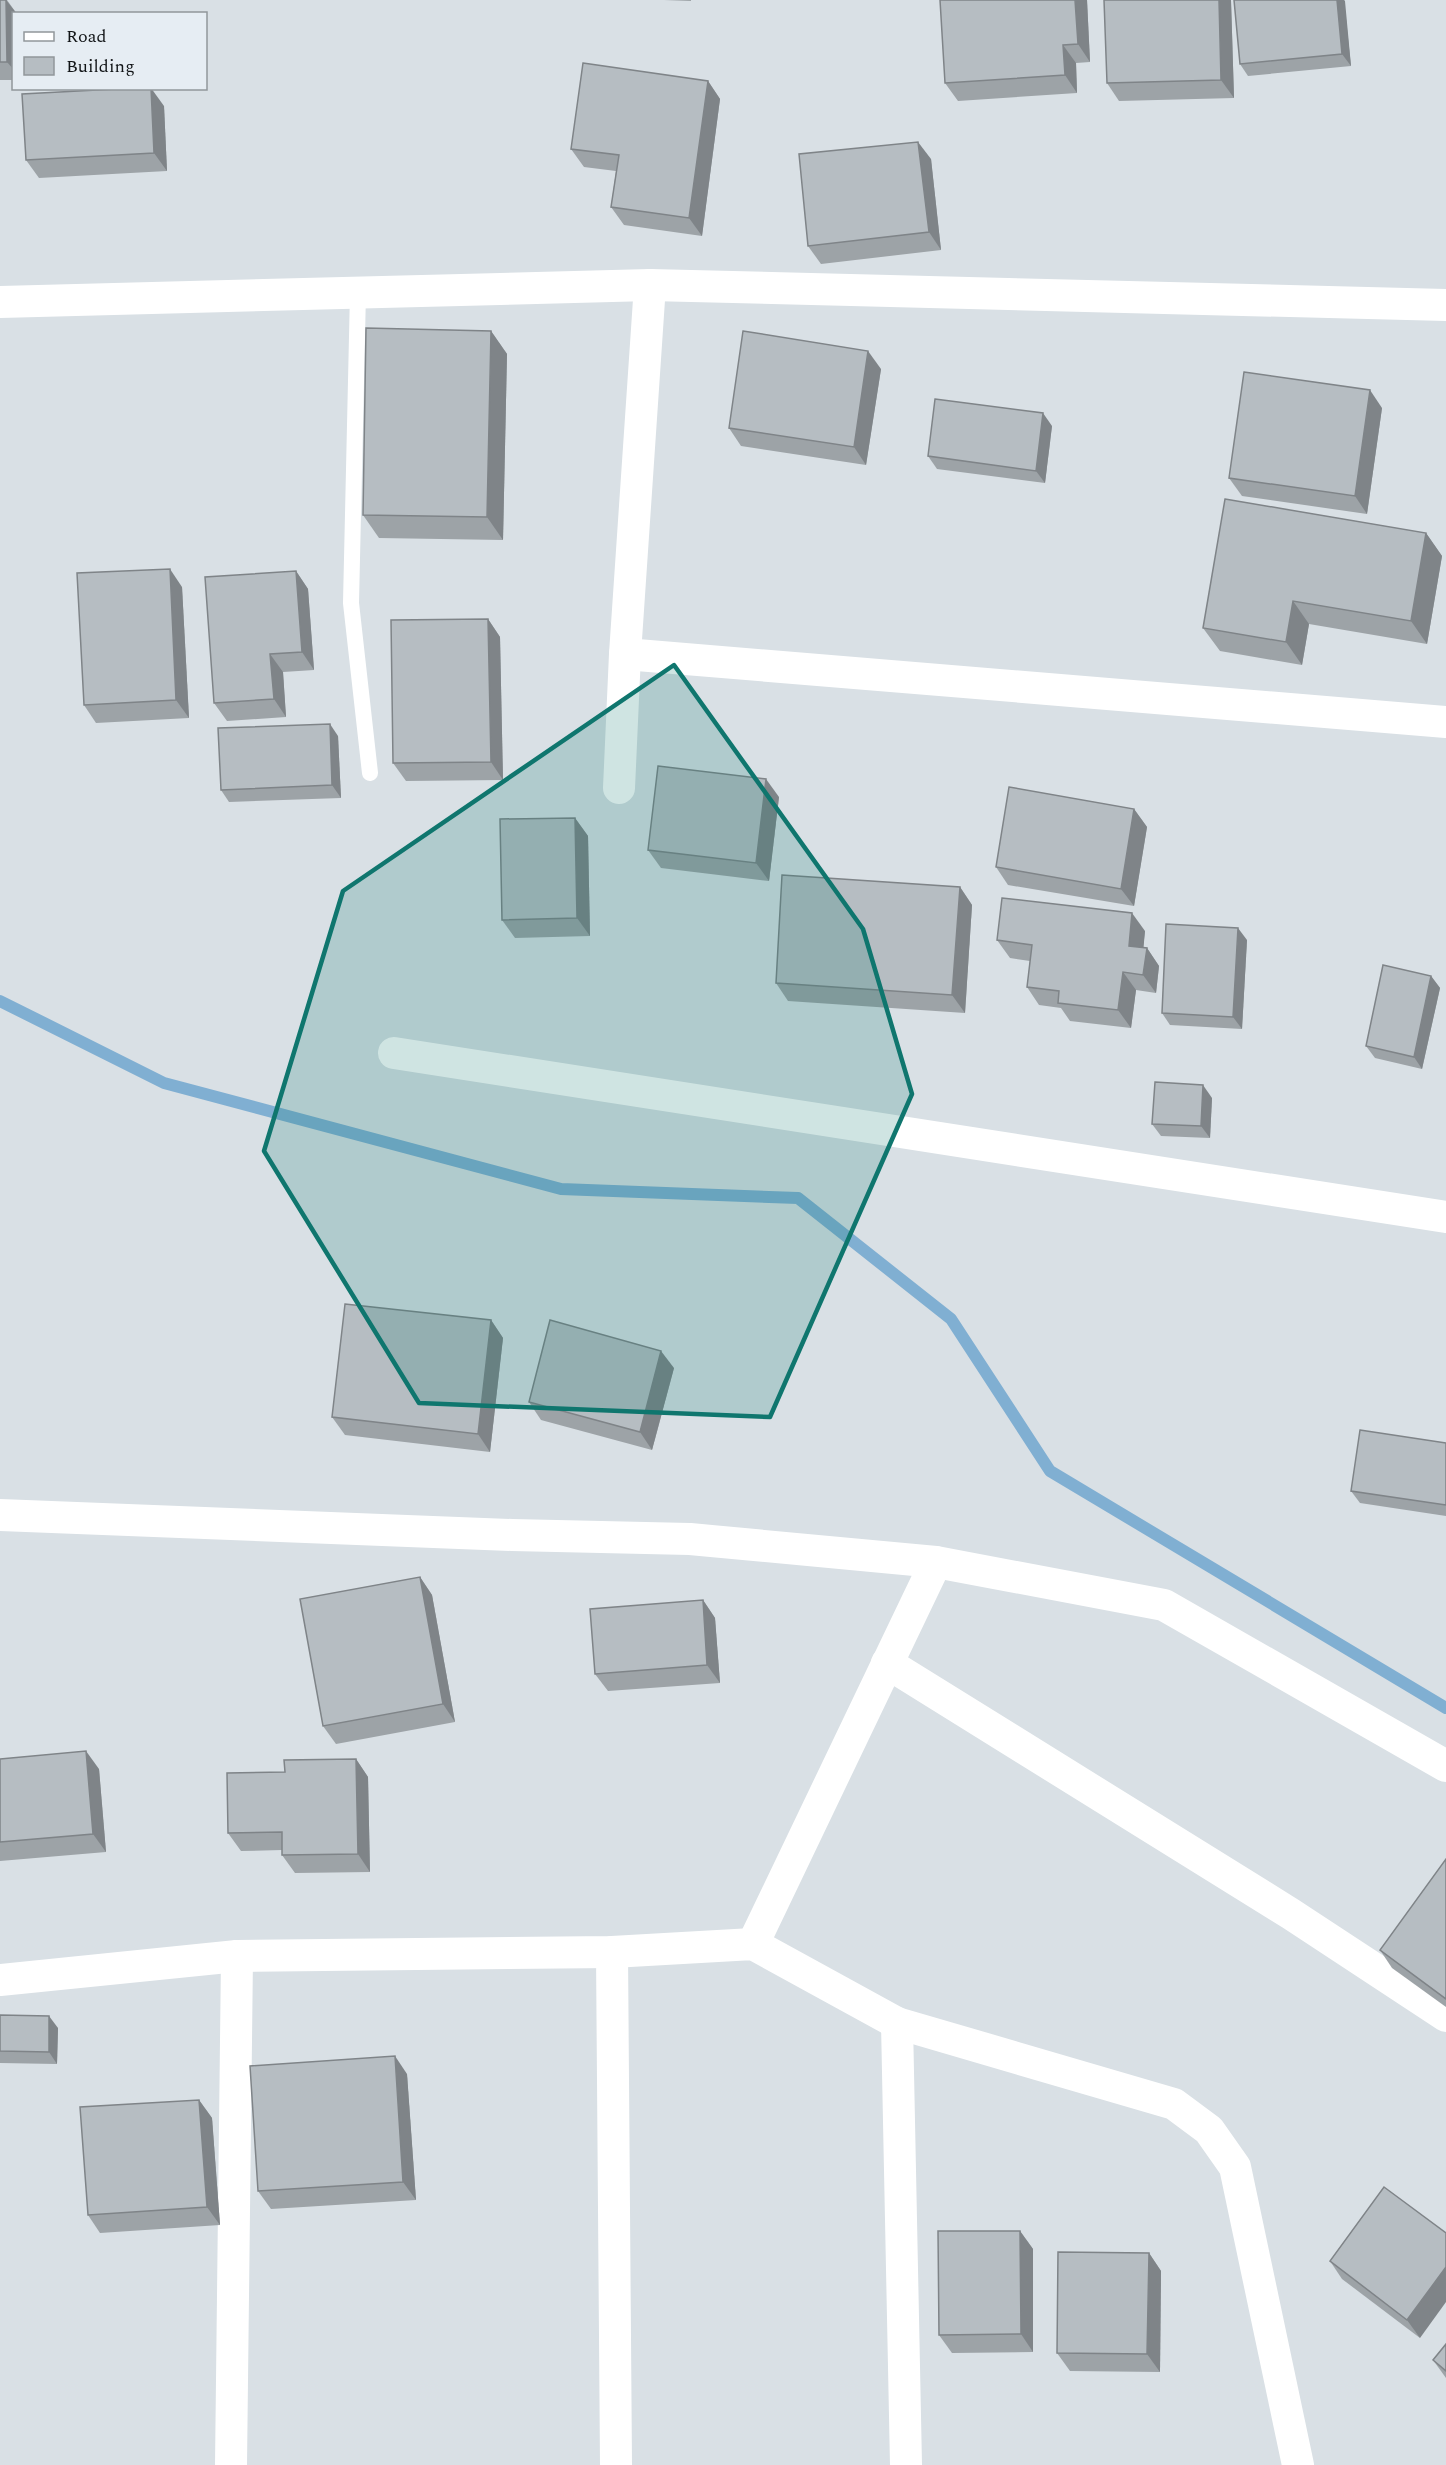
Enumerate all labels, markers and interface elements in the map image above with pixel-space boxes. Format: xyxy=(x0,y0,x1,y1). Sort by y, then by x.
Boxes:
legend xyxy=(12,12,207,90)
text: Road xyxy=(66,23,107,50)
text: Building xyxy=(66,53,135,80)

